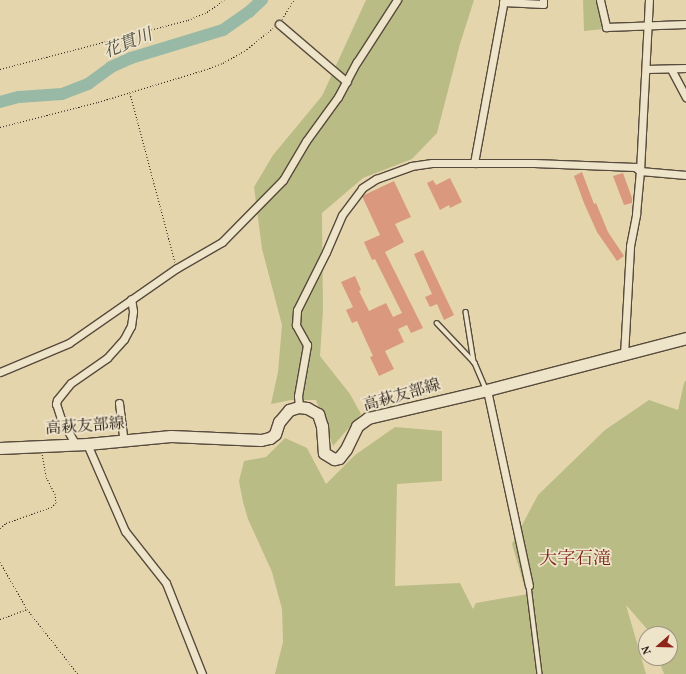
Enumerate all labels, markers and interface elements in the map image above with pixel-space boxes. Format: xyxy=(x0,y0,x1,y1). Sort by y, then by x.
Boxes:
water label: 花貫川 xyxy=(101,25,155,63)
street label: 高萩友部線 xyxy=(361,376,443,416)
street label: 高萩友部線 xyxy=(44,415,126,439)
district label: 大字石滝 xyxy=(539,549,611,571)
north arrow xyxy=(638,626,678,666)
text: N xyxy=(639,644,656,656)

